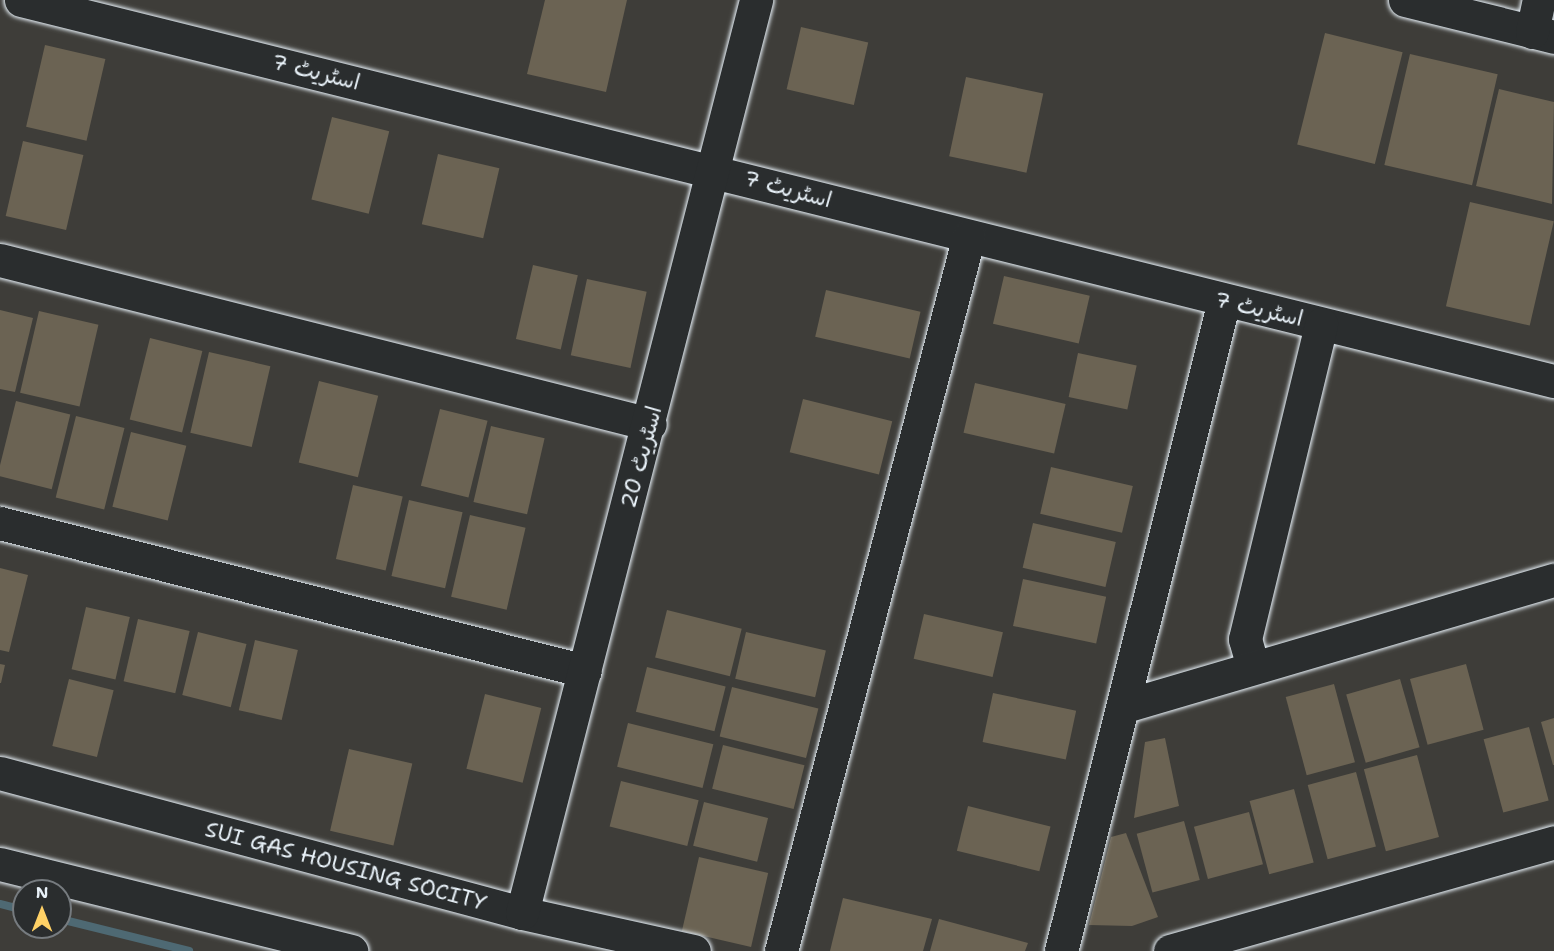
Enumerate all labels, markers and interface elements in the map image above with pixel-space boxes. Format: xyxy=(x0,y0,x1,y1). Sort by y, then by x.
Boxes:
street label: اسٹریٹ 7 xyxy=(269,48,363,96)
street label: اسٹریٹ 7 xyxy=(741,165,835,213)
street label: اسٹریٹ 7 xyxy=(1212,286,1306,332)
street label: اسٹریٹ 20 xyxy=(615,403,667,511)
street label: SUI GAS HOUSING SOCITY xyxy=(202,816,490,916)
north arrow xyxy=(12,879,72,939)
text: N xyxy=(36,882,48,903)

